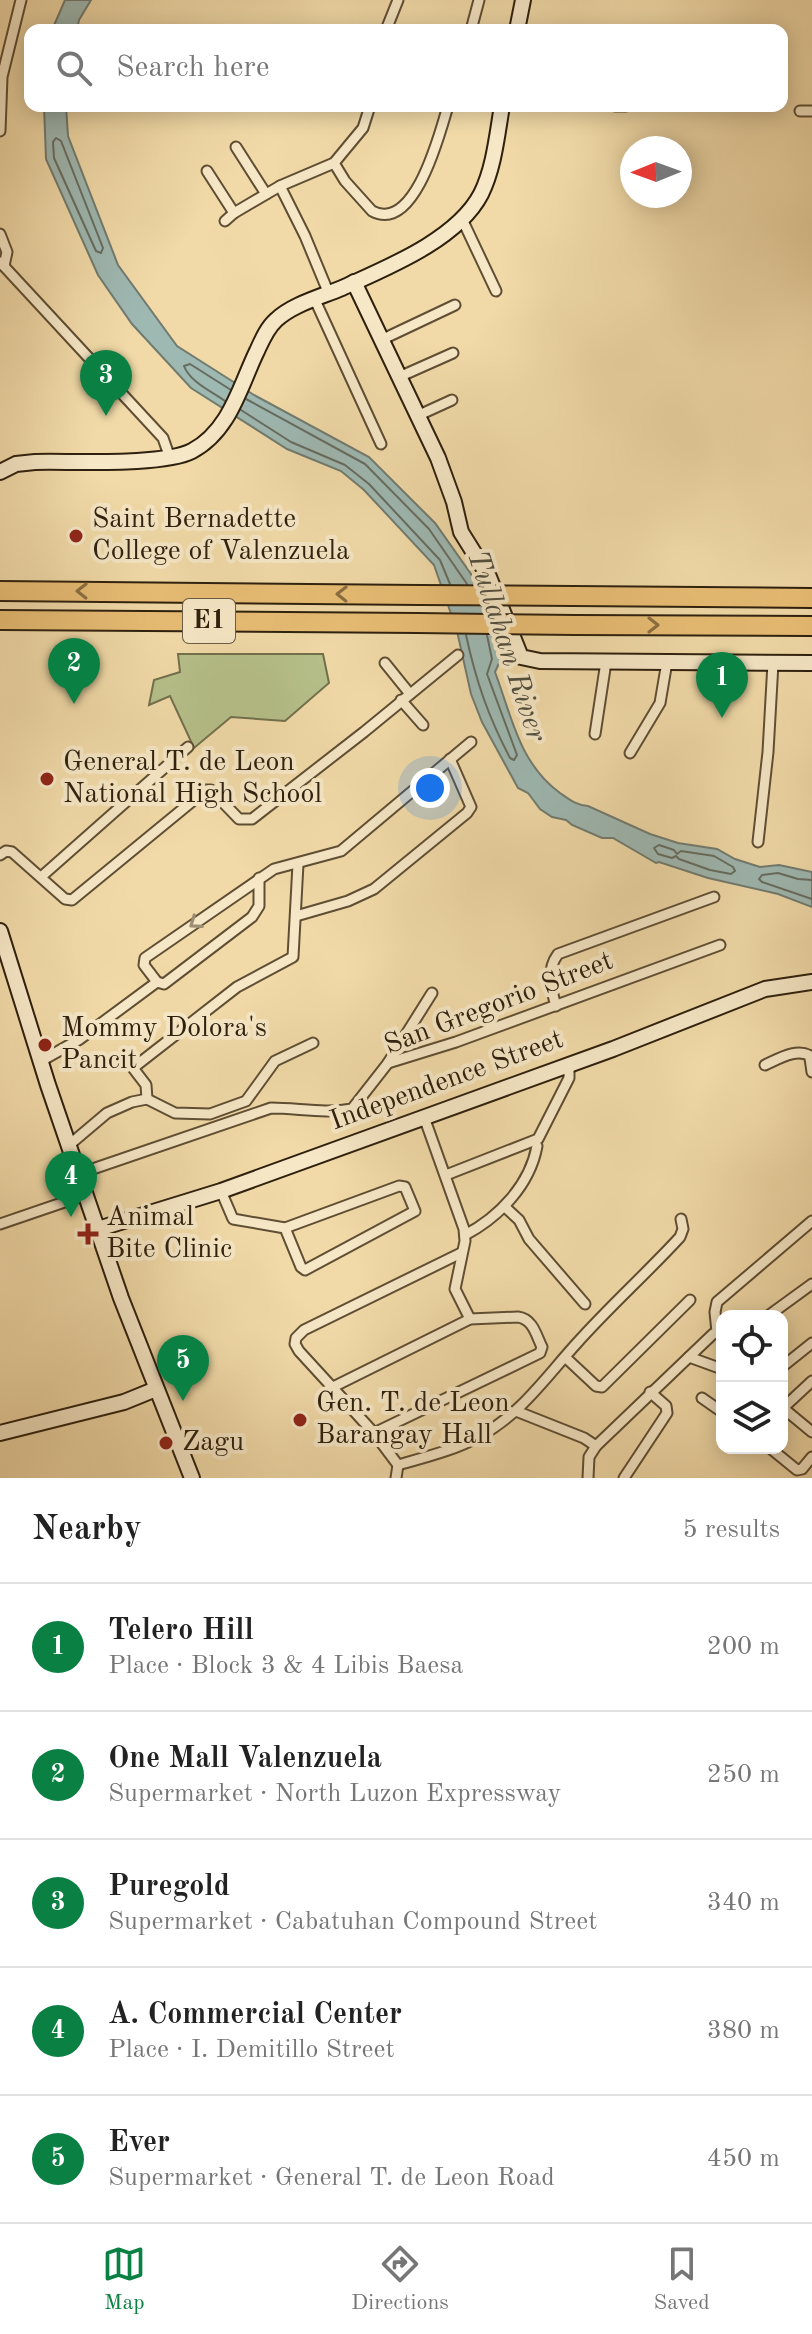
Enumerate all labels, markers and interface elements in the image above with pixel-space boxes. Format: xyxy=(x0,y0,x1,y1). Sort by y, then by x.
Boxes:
search box xyxy=(24,24,788,112)
icon: search xyxy=(52,46,96,90)
text: Search here xyxy=(116,53,270,83)
north arrow xyxy=(620,136,692,208)
pin: 3 xyxy=(80,350,132,416)
place label: Saint Bernadette College of Valenzuela xyxy=(92,506,350,566)
marker: Saint Bernadette College of Valenzuela xyxy=(67,527,85,545)
water label: Tullahan River xyxy=(461,547,551,746)
one-way arrow xyxy=(75,583,88,600)
one-way arrow xyxy=(335,585,348,603)
road number: E1 xyxy=(183,599,235,643)
one-way arrow xyxy=(647,616,660,634)
pin: 2 xyxy=(48,638,100,704)
pin: 1 xyxy=(696,652,748,718)
place label: General T. de Leon National High School xyxy=(63,749,322,809)
your location xyxy=(410,768,450,808)
marker: General T. de Leon National High School xyxy=(38,770,56,788)
one-way arrow xyxy=(190,913,204,928)
street label: San Gregorio Street xyxy=(381,947,617,1061)
place label: Mommy Dolora's Pancit xyxy=(61,1015,267,1075)
street label: Independence Street xyxy=(327,1026,567,1136)
marker: Mommy Dolora's Pancit xyxy=(36,1036,54,1054)
pin: 4 xyxy=(45,1151,97,1217)
place label: Animal Bite Clinic xyxy=(106,1204,232,1264)
marker: Animal Bite Clinic xyxy=(77,1223,99,1245)
map controls xyxy=(716,1310,788,1454)
button: locate xyxy=(716,1310,788,1382)
pin: 5 xyxy=(157,1335,209,1401)
button: layers xyxy=(716,1382,788,1454)
place label: Gen. T. de Leon Barangay Hall xyxy=(316,1390,510,1450)
marker: Gen. T. de Leon Barangay Hall xyxy=(291,1411,309,1429)
place label: Zagu xyxy=(182,1429,244,1457)
marker: Zagu xyxy=(157,1434,175,1452)
text: Nearby xyxy=(32,1513,142,1547)
text: 5 results xyxy=(682,1517,780,1543)
text: Telero Hill xyxy=(108,1616,254,1646)
text: 1 xyxy=(50,1634,66,1660)
text: 200 m xyxy=(707,1634,780,1660)
text: Place · Block 3 & 4 Libis Baesa xyxy=(108,1653,463,1679)
text: One Mall Valenzuela xyxy=(108,1744,382,1774)
text: 2 xyxy=(50,1762,66,1788)
text: 250 m xyxy=(707,1762,780,1788)
text: Supermarket · North Luzon Expressway xyxy=(108,1781,561,1807)
text: Puregold xyxy=(108,1872,230,1902)
text: 3 xyxy=(50,1890,66,1916)
text: 340 m xyxy=(707,1890,780,1916)
text: Supermarket · Cabatuhan Compound Street xyxy=(108,1909,597,1935)
text: A. Commercial Center xyxy=(108,2000,402,2030)
text: 4 xyxy=(50,2018,66,2044)
text: 380 m xyxy=(707,2018,780,2044)
text: Place · I. Demitillo Street xyxy=(108,2037,395,2063)
text: Ever xyxy=(108,2128,170,2158)
text: 5 xyxy=(50,2146,66,2172)
text: 450 m xyxy=(707,2146,780,2172)
text: Supermarket · General T. de Leon Road xyxy=(108,2165,555,2191)
tab: Map xyxy=(102,2242,146,2317)
tab: Directions xyxy=(351,2242,449,2317)
tab: Saved xyxy=(654,2242,710,2317)

